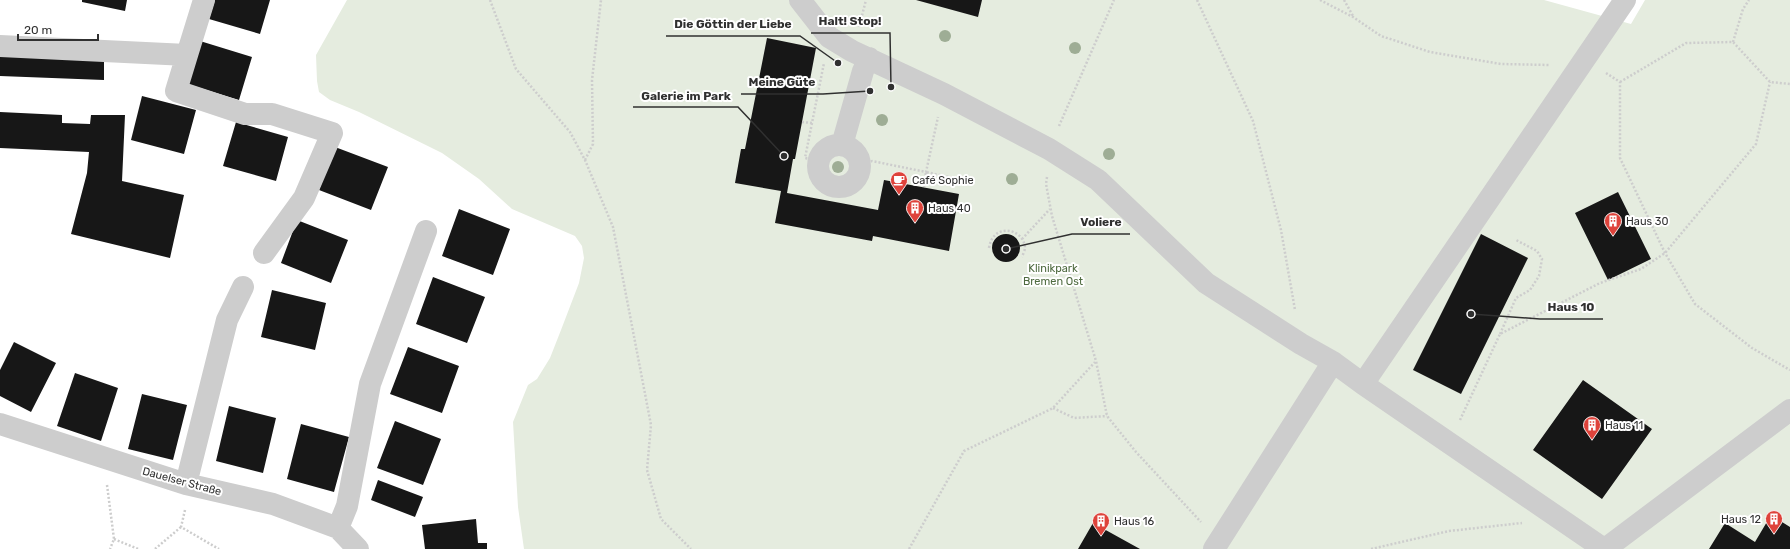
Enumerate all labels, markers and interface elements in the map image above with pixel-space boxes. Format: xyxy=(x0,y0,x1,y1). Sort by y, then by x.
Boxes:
callout: Halt! Stop! xyxy=(811,9,890,33)
callout: Die Göttin der Liebe xyxy=(666,12,800,36)
text: Halt! Stop! xyxy=(818,14,882,28)
scale bar xyxy=(18,16,98,42)
text: Die Göttin der Liebe xyxy=(674,17,792,31)
text: 20 m xyxy=(24,23,52,37)
callout: Meine Güte xyxy=(741,70,823,94)
text: Meine Güte xyxy=(749,75,815,89)
callout: Galerie im Park xyxy=(633,83,738,107)
text: Galerie im Park xyxy=(641,89,731,103)
cafe icon: Café Sophie xyxy=(889,170,909,195)
place label: Café Sophie xyxy=(912,174,974,187)
building icon: Haus 40 xyxy=(905,198,925,223)
place label: Haus 40 xyxy=(928,202,971,215)
callout: Voliere xyxy=(1072,210,1130,234)
building icon: Haus 30 xyxy=(1603,211,1623,236)
text: Voliere xyxy=(1080,215,1122,229)
place label: Haus 30 xyxy=(1626,215,1668,228)
park label: Klinikpark Bremen Ost xyxy=(1023,262,1084,288)
callout: Haus 10 xyxy=(1540,295,1603,319)
text: Haus 10 xyxy=(1547,300,1595,314)
building icon: Haus 11 xyxy=(1582,415,1602,440)
place label: Haus 11 xyxy=(1605,419,1643,432)
street label: Dauelser Straße xyxy=(141,465,223,498)
building icon: Haus 12 xyxy=(1764,509,1784,534)
building icon: Haus 16 xyxy=(1091,511,1111,536)
place label: Haus 12 xyxy=(1721,513,1761,526)
place label: Haus 16 xyxy=(1114,515,1155,528)

